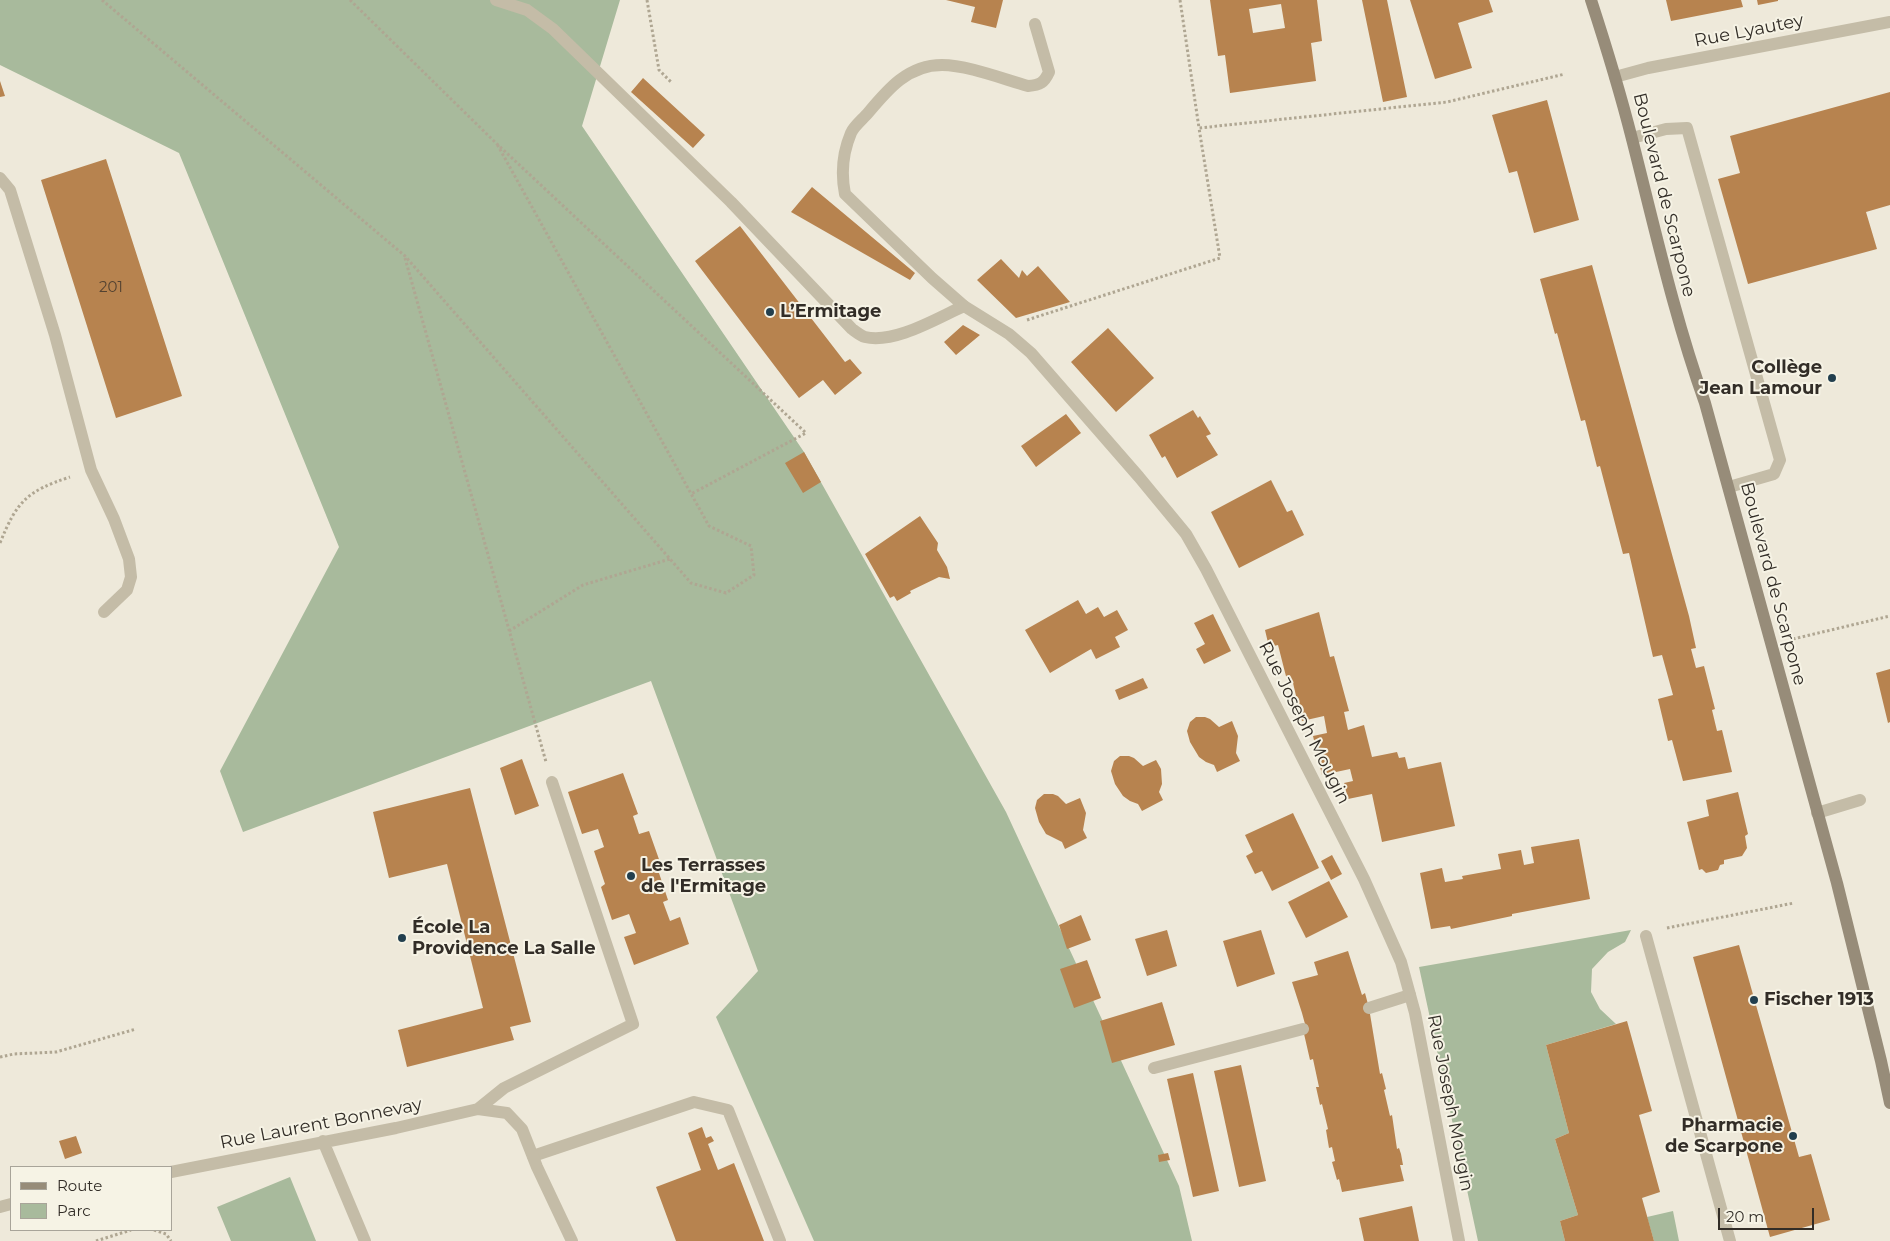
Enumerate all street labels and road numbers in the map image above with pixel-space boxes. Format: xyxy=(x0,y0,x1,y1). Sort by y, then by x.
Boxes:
street label: Rue Lyautey xyxy=(1693,10,1805,52)
street label: Boulevard de Scarpone xyxy=(1628,91,1700,299)
street label: Boulevard de Scarpone xyxy=(1735,480,1811,688)
street label: Rue Joseph Mougin xyxy=(1254,638,1354,808)
street label: Rue Joseph Mougin xyxy=(1422,1013,1478,1193)
street label: Rue Laurent Bonnevay xyxy=(218,1094,424,1154)

